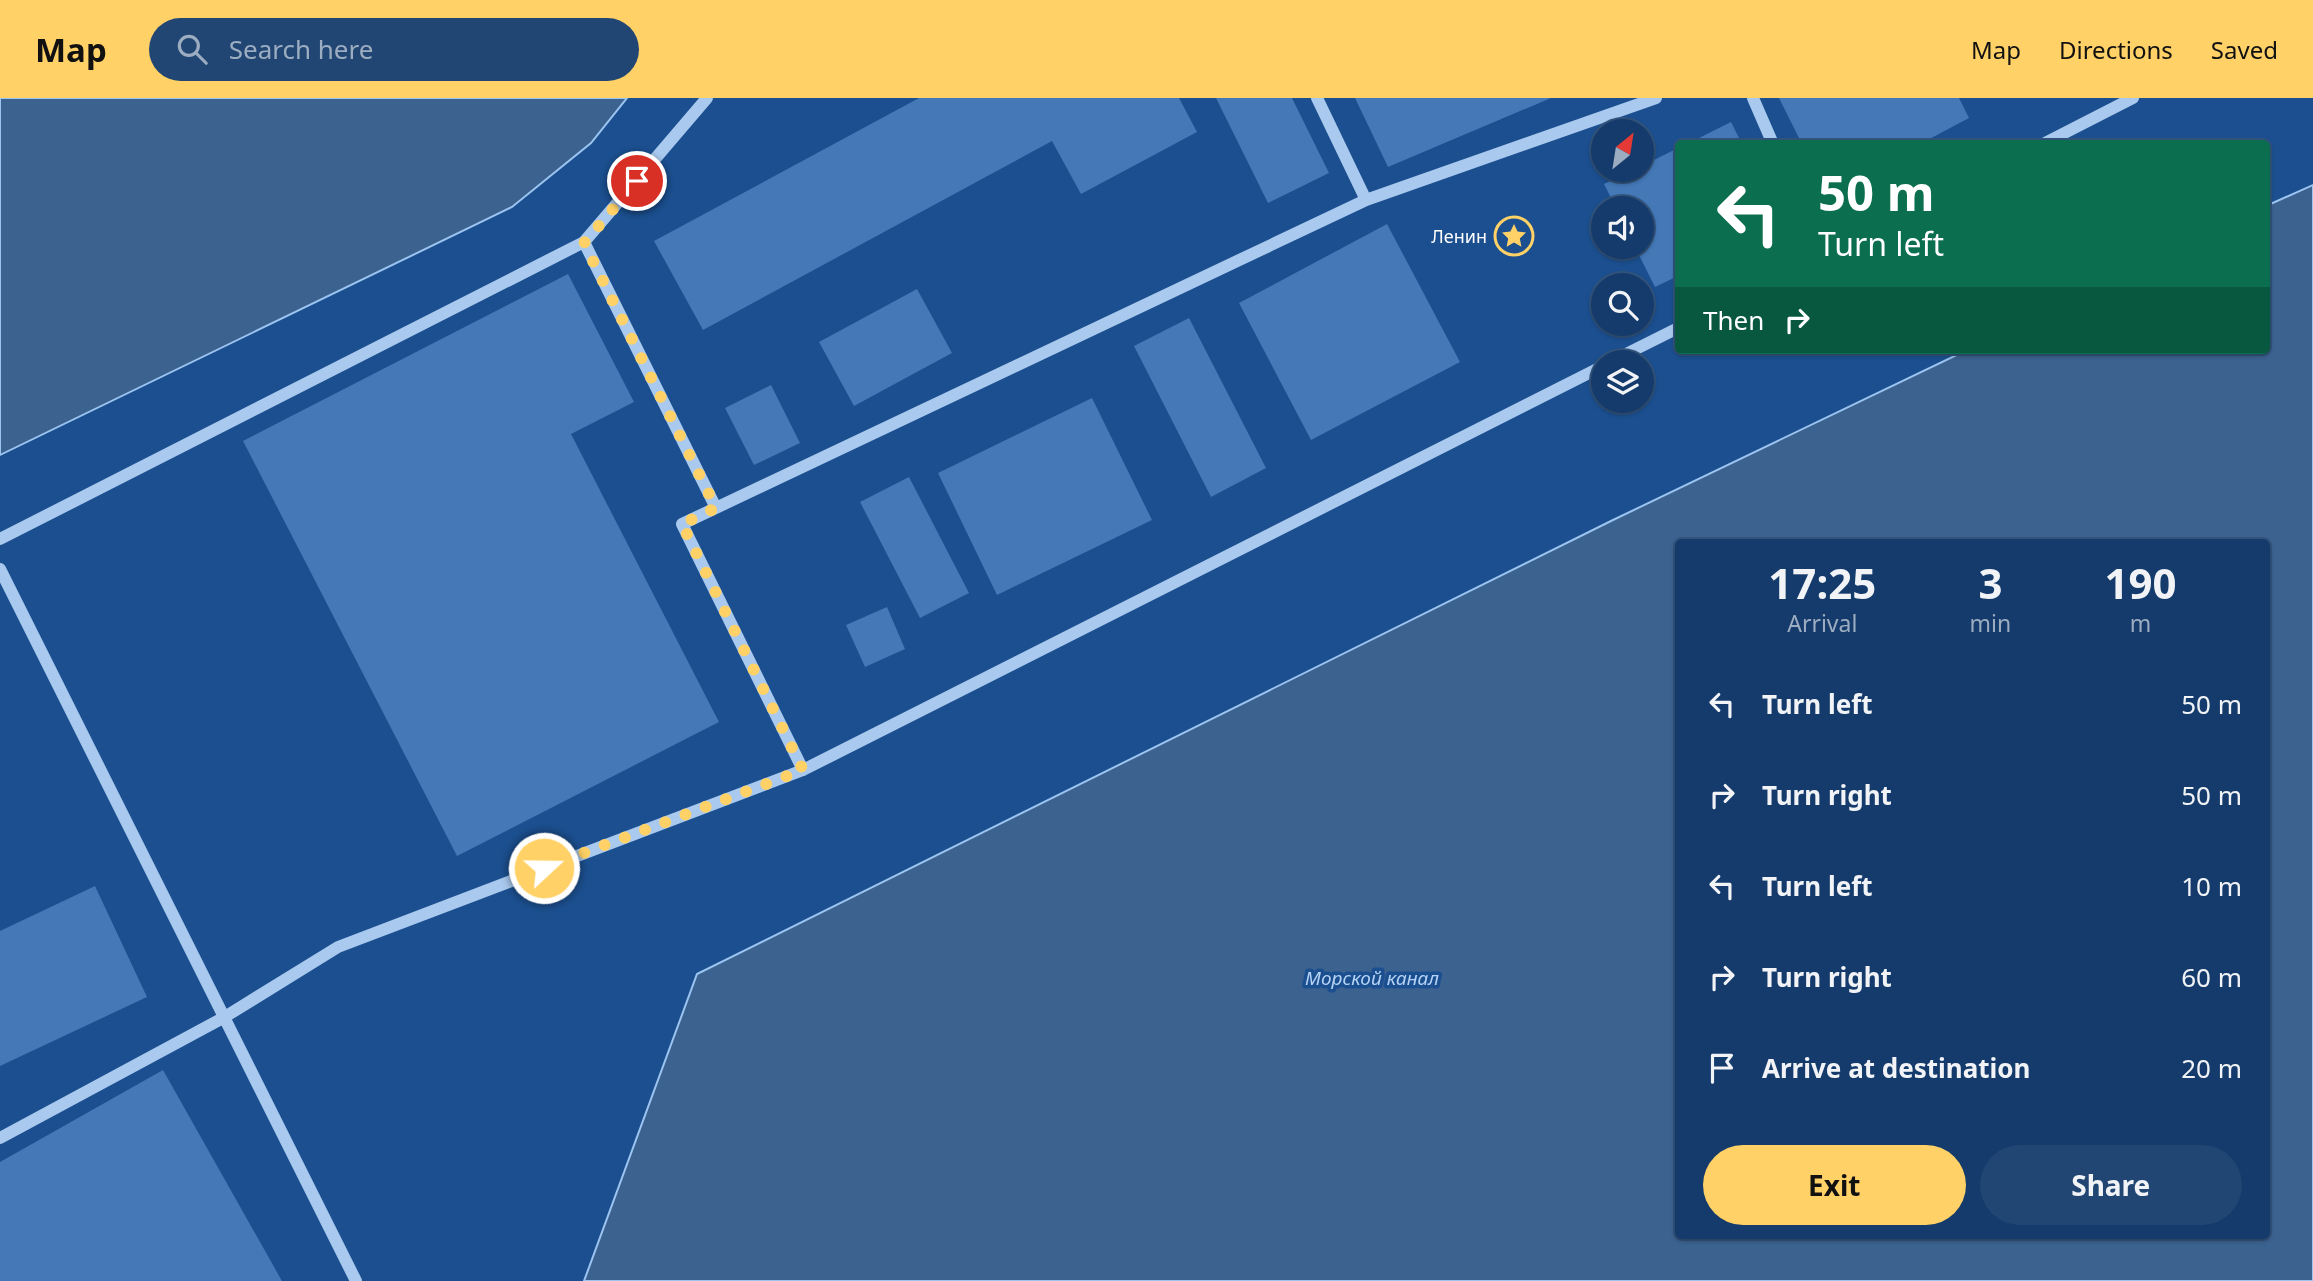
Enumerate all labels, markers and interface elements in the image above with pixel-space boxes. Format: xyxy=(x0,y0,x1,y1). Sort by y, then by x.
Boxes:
search box xyxy=(149,18,639,81)
text: Map xyxy=(35,27,107,72)
icon: search xyxy=(173,30,211,68)
text: Search here xyxy=(229,31,373,67)
text: Map xyxy=(1971,33,2021,66)
text: Directions xyxy=(2059,33,2173,66)
text: Saved xyxy=(2211,33,2278,66)
north arrow xyxy=(1591,119,1654,182)
map controls xyxy=(1591,119,1654,413)
pin xyxy=(607,151,667,211)
text: 50 m xyxy=(1818,159,1935,225)
icon: arrive xyxy=(618,162,656,200)
icon: left xyxy=(1703,168,1794,259)
button: sound xyxy=(1591,196,1654,259)
place icon: Ленин xyxy=(1493,215,1535,257)
text: Turn left xyxy=(1818,222,1944,265)
place label: Ленин xyxy=(1431,224,1487,248)
button: search xyxy=(1591,273,1654,336)
icon: right xyxy=(1778,301,1816,339)
text: Then xyxy=(1703,302,1764,338)
button: layers xyxy=(1591,350,1654,413)
text: 17:25 xyxy=(1768,554,1876,611)
text: 3 xyxy=(1978,554,2002,611)
text: 190 xyxy=(2105,554,2177,611)
text: Arrival xyxy=(1787,607,1857,639)
text: min xyxy=(1970,607,2011,639)
text: m xyxy=(2130,607,2151,639)
icon: left xyxy=(1703,685,1741,723)
text: Turn left xyxy=(1762,686,1873,722)
text: 50 m xyxy=(2181,686,2242,722)
icon: right xyxy=(1703,776,1741,814)
text: Turn right xyxy=(1762,777,1892,813)
text: 50 m xyxy=(2181,777,2242,813)
position arrow xyxy=(507,831,581,905)
icon: left xyxy=(1703,867,1741,905)
text: Turn left xyxy=(1762,868,1873,904)
text: 10 m xyxy=(2181,868,2242,904)
icon: right xyxy=(1703,958,1741,996)
text: Turn right xyxy=(1762,959,1892,995)
text: 60 m xyxy=(2181,959,2242,995)
water label: Морской канал xyxy=(1305,965,1439,991)
icon: arrive xyxy=(1703,1049,1741,1087)
text: Arrive at destination xyxy=(1762,1050,2031,1086)
text: 20 m xyxy=(2181,1050,2242,1086)
button: Exit xyxy=(1703,1145,1966,1225)
button: Share xyxy=(1980,1145,2242,1225)

